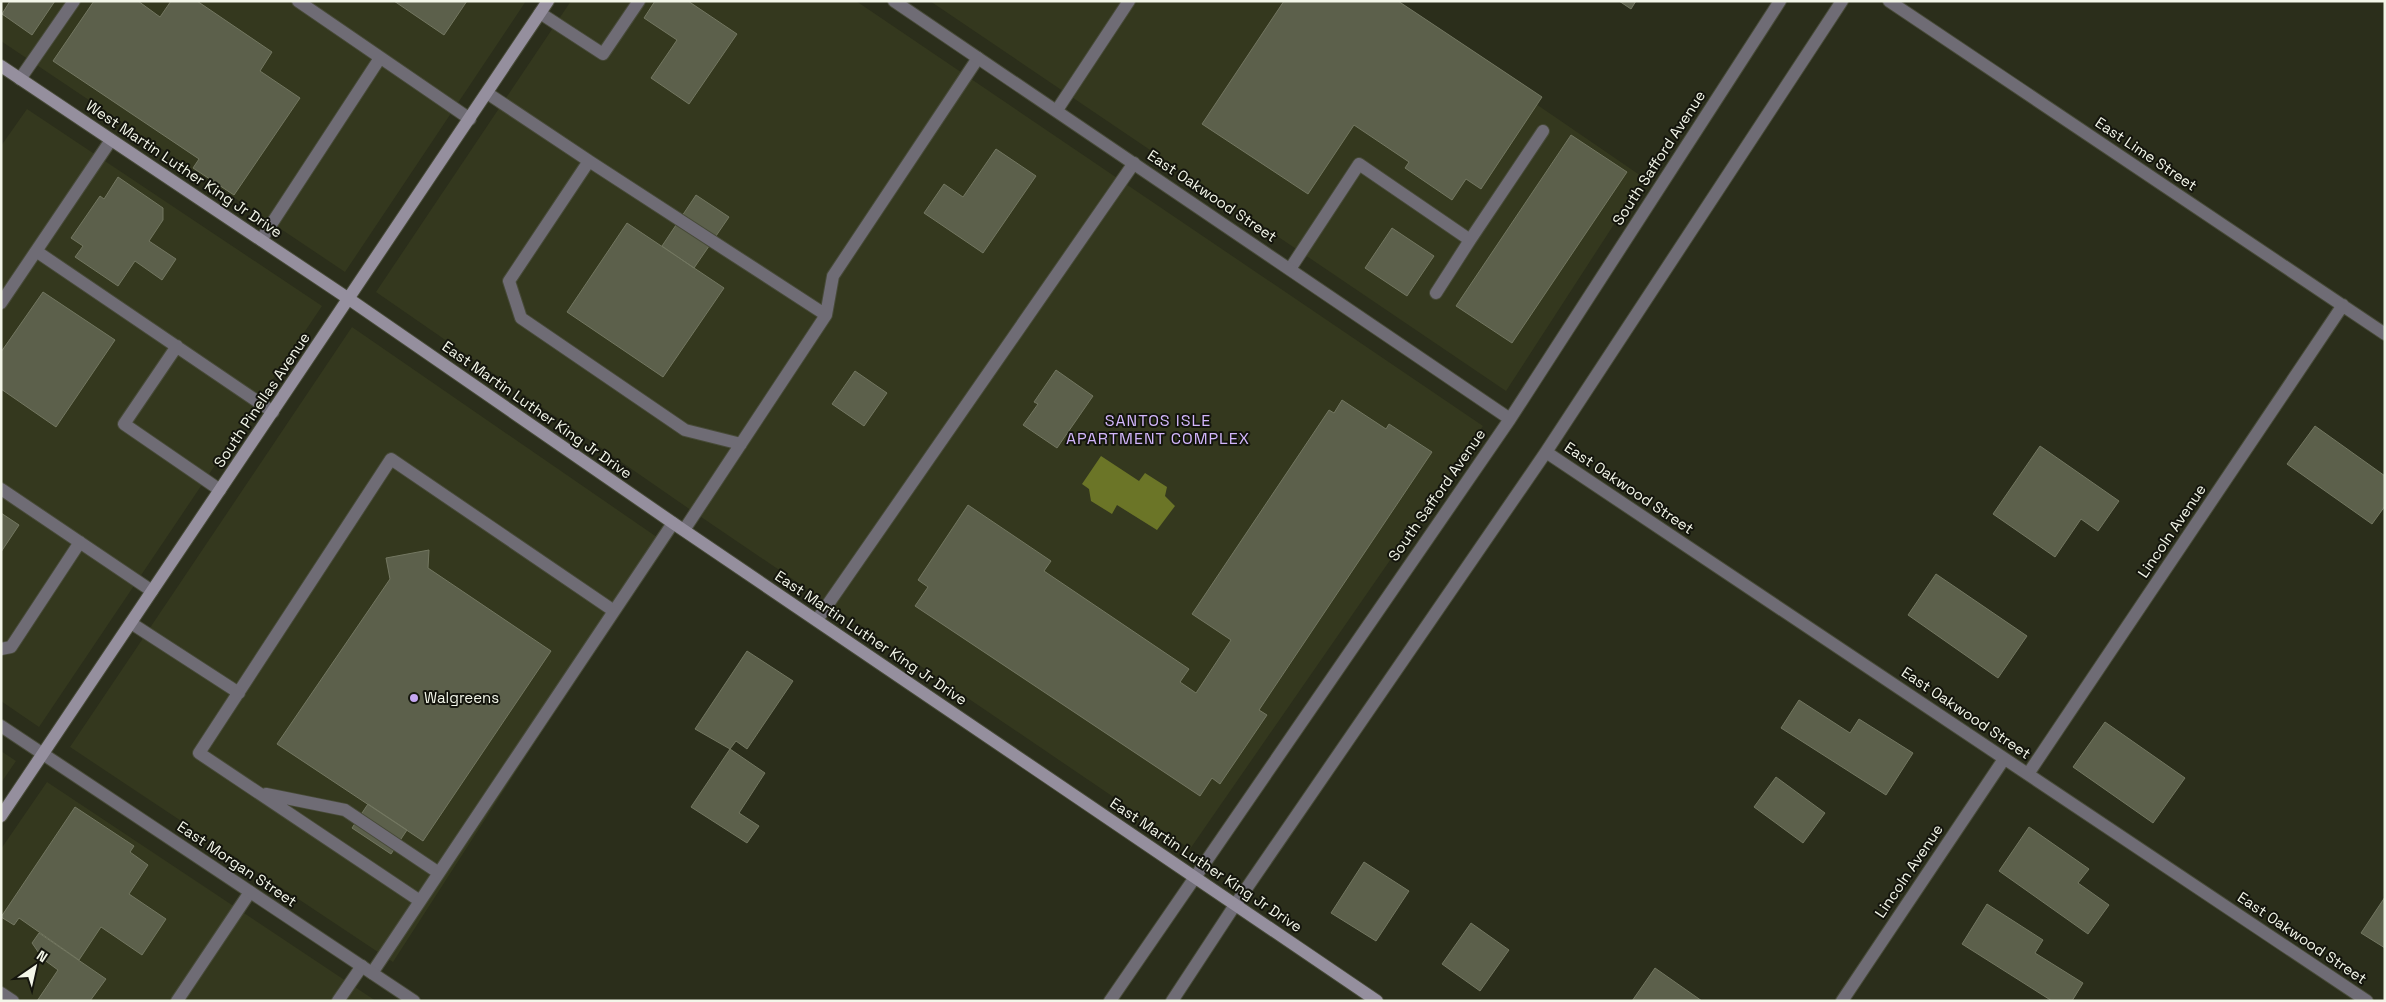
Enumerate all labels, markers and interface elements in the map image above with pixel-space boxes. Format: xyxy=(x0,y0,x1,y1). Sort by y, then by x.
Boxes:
street label: South Safford Avenue xyxy=(1608,87,1709,229)
street label: West Martin Luther King Jr Drive xyxy=(83,96,286,242)
street label: East Lime Street xyxy=(2092,112,2201,195)
street label: East Oakwood Street xyxy=(1144,145,1281,246)
street label: South Pinellas Avenue xyxy=(209,328,314,471)
street label: East Martin Luther King Jr Drive xyxy=(439,337,636,483)
district label: SANTOS ISLE APARTMENT COMPLEX xyxy=(1066,410,1250,449)
street label: South Safford Avenue xyxy=(1384,425,1489,564)
street label: East Oakwood Street xyxy=(1561,437,1698,538)
street label: Lincoln Avenue xyxy=(2133,480,2210,581)
street label: East Martin Luther King Jr Drive xyxy=(772,566,971,709)
street label: East Oakwood Street xyxy=(1898,662,2035,763)
place label: Walgreens xyxy=(424,688,499,707)
marker: Walgreens xyxy=(408,692,420,704)
street label: East Martin Luther King Jr Drive xyxy=(1107,793,1306,936)
street label: East Morgan Street xyxy=(174,816,301,911)
street label: Lincoln Avenue xyxy=(1870,820,1947,921)
street label: East Oakwood Street xyxy=(2234,887,2371,988)
north arrow xyxy=(10,942,60,992)
text: N xyxy=(33,946,51,966)

